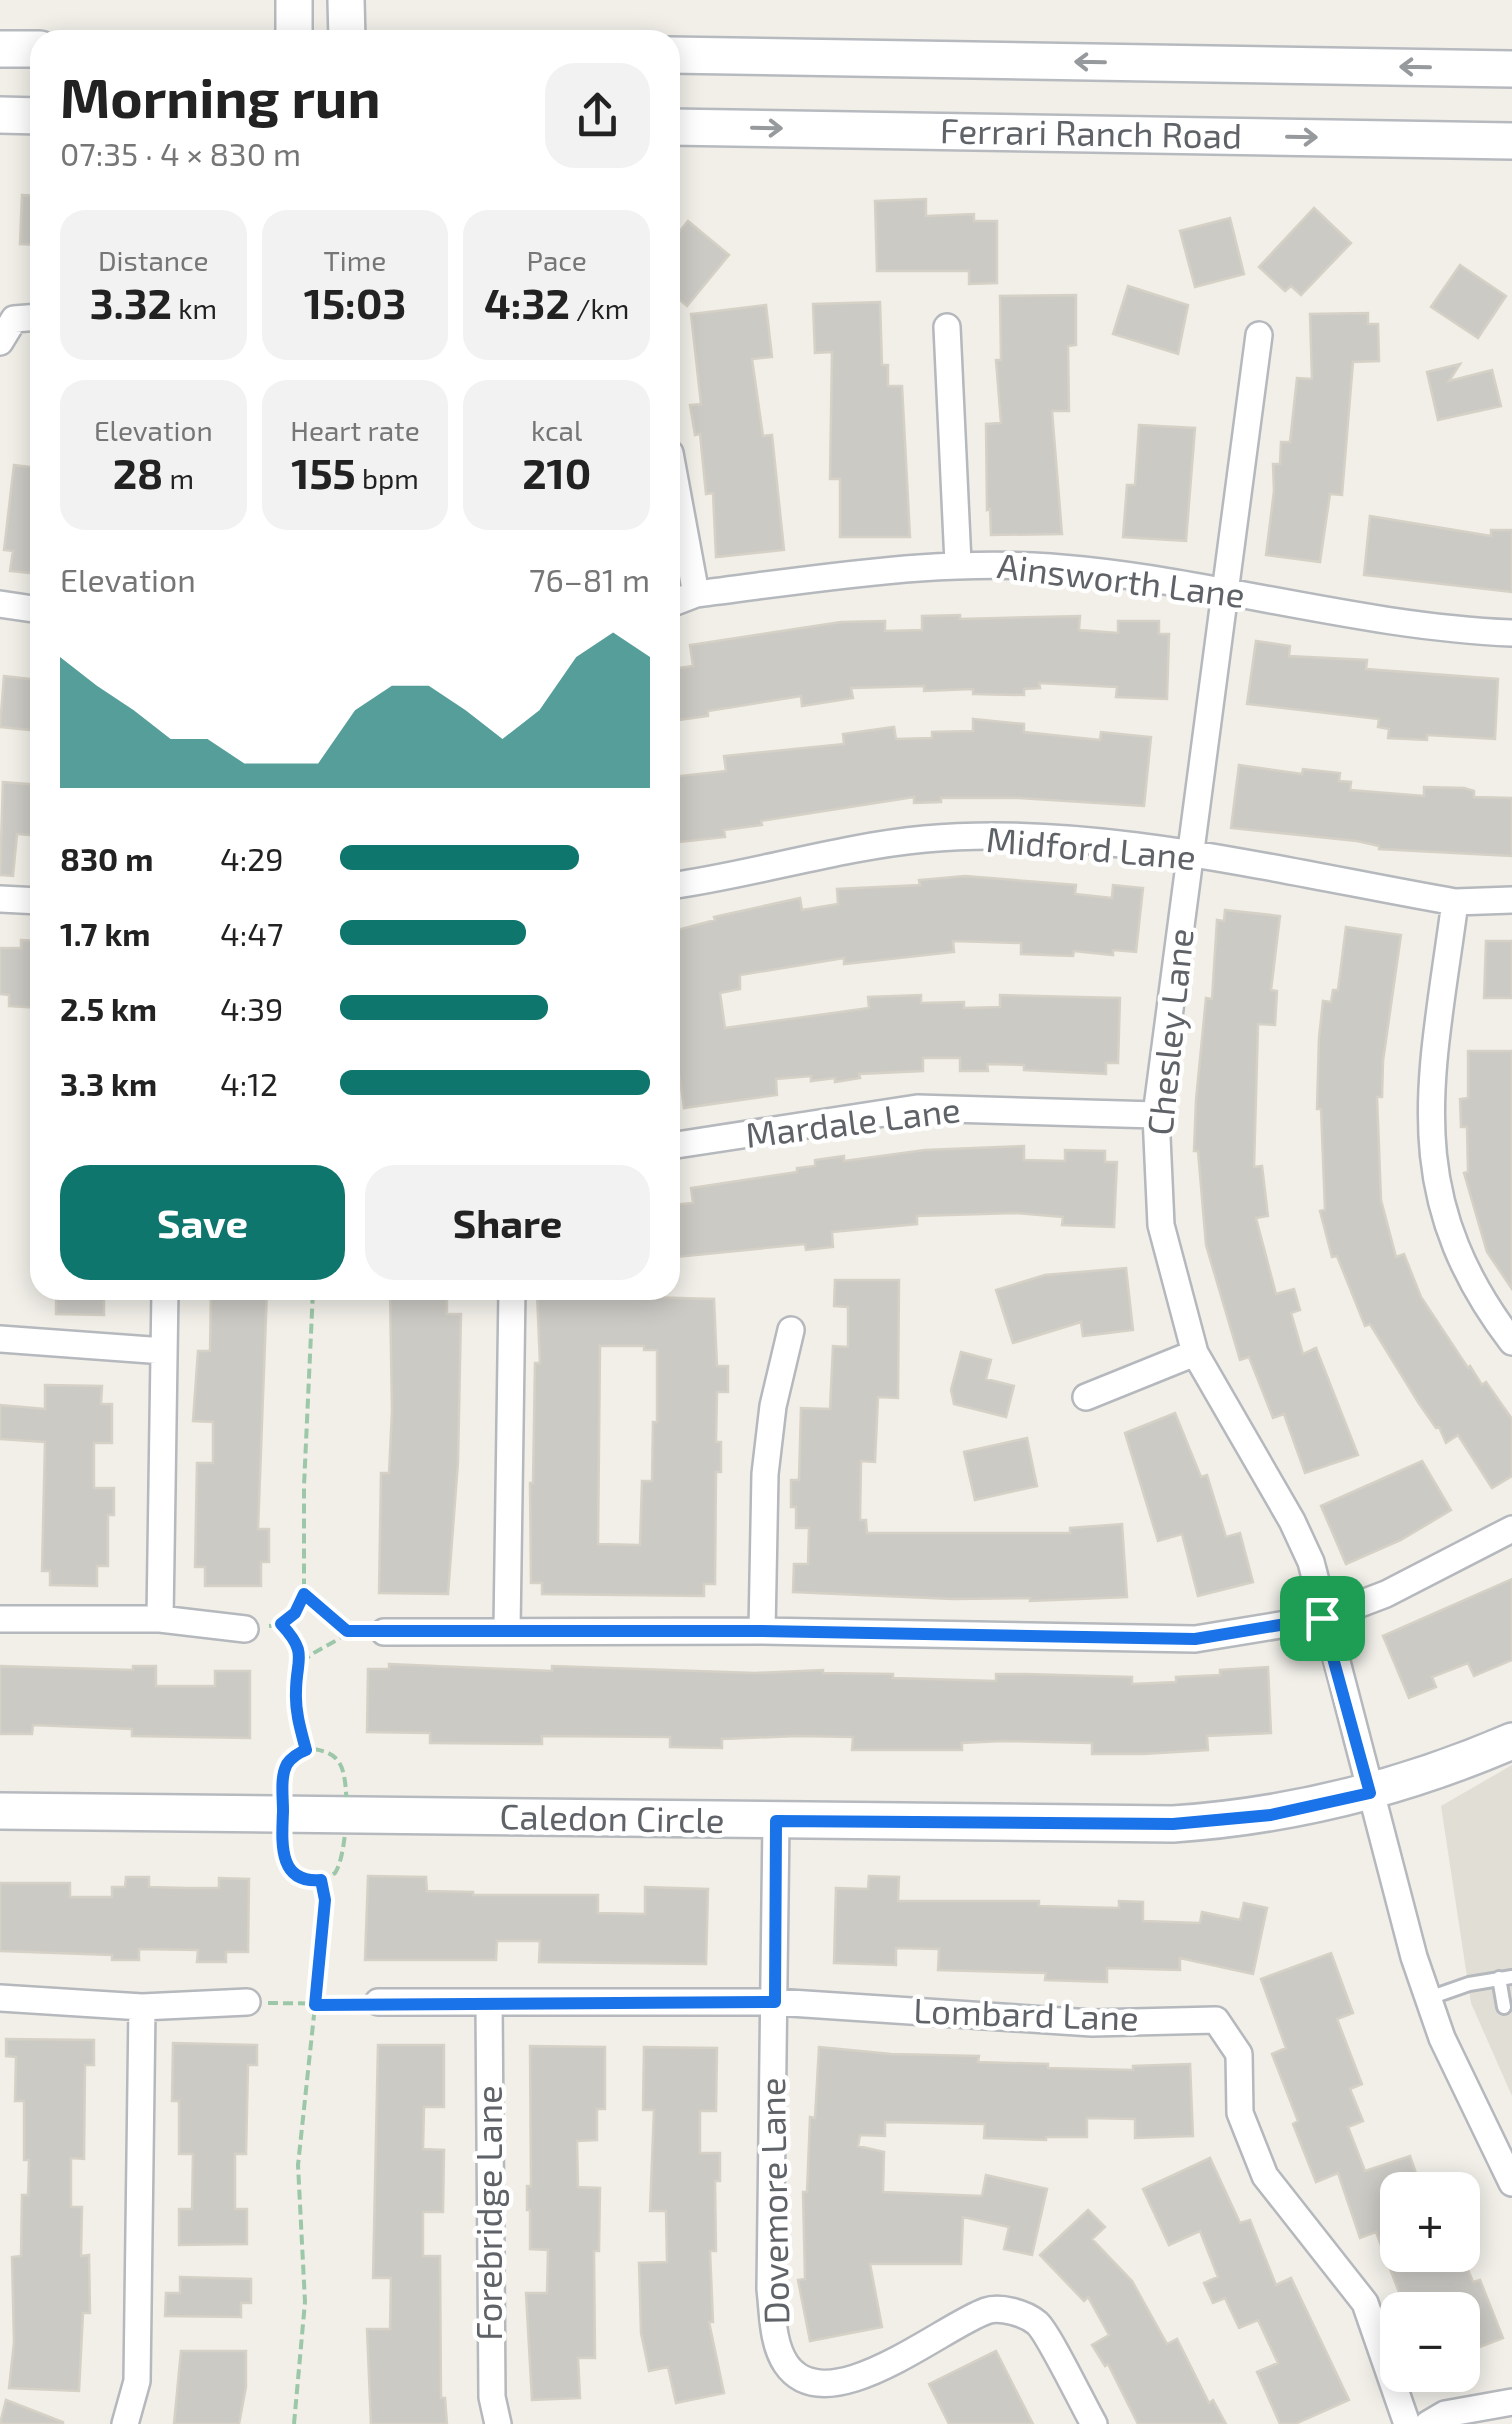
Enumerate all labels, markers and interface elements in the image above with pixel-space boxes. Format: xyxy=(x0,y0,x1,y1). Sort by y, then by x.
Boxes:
one-way arrow xyxy=(1074,52,1106,72)
one-way arrow xyxy=(1399,58,1432,76)
text: Morning run xyxy=(60,63,381,129)
button: share xyxy=(545,63,650,168)
street label: Ferrari Ranch Road xyxy=(940,108,1242,156)
one-way arrow xyxy=(751,119,783,138)
one-way arrow xyxy=(1286,128,1318,147)
text: 07:35 · 4 × 830 m xyxy=(60,134,301,172)
text: Distance xyxy=(98,243,209,277)
text: Time xyxy=(324,243,386,277)
text: Pace xyxy=(527,243,587,277)
text: 3.32 xyxy=(90,277,172,327)
text: 15:03 xyxy=(304,277,406,327)
text: 4:32 xyxy=(484,277,570,327)
text: km xyxy=(172,291,217,325)
text: /km xyxy=(570,291,629,325)
text: Elevation xyxy=(94,413,213,447)
text: Heart rate xyxy=(290,413,420,447)
text: kcal xyxy=(531,413,582,447)
text: 28 xyxy=(113,447,163,497)
text: 155 xyxy=(291,447,356,497)
text: 210 xyxy=(522,447,591,497)
text: m xyxy=(163,461,194,495)
text: bpm xyxy=(356,461,419,495)
street label: Ainsworth Lane xyxy=(995,543,1247,615)
text: Elevation xyxy=(60,560,196,598)
text: 76–81 m xyxy=(529,560,650,598)
street label: Midford Lane xyxy=(985,817,1198,877)
text: 830 m xyxy=(60,839,153,877)
text: 4:29 xyxy=(220,839,284,877)
text: 1.7 km xyxy=(60,914,150,952)
text: 4:47 xyxy=(220,914,283,952)
street label: Chesley Lane xyxy=(1137,926,1201,1137)
text: 2.5 km xyxy=(60,989,157,1027)
text: 4:39 xyxy=(220,989,283,1027)
text: 3.3 km xyxy=(60,1064,157,1102)
text: 4:12 xyxy=(220,1064,278,1102)
street label: Mardale Lane xyxy=(743,1087,963,1155)
button: Save xyxy=(60,1165,345,1280)
button: Share xyxy=(365,1165,650,1280)
pin xyxy=(1280,1576,1365,1661)
icon: arrive xyxy=(1295,1591,1350,1646)
street label: Caledon Circle xyxy=(499,1794,725,1840)
street label: Lombard Lane xyxy=(913,1988,1139,2038)
street label: Dovemore Lane xyxy=(750,2077,796,2325)
street label: Forebridge Lane xyxy=(467,2085,509,2341)
map controls xyxy=(1380,2172,1480,2392)
button: + xyxy=(1380,2172,1480,2272)
button: − xyxy=(1380,2292,1480,2392)

